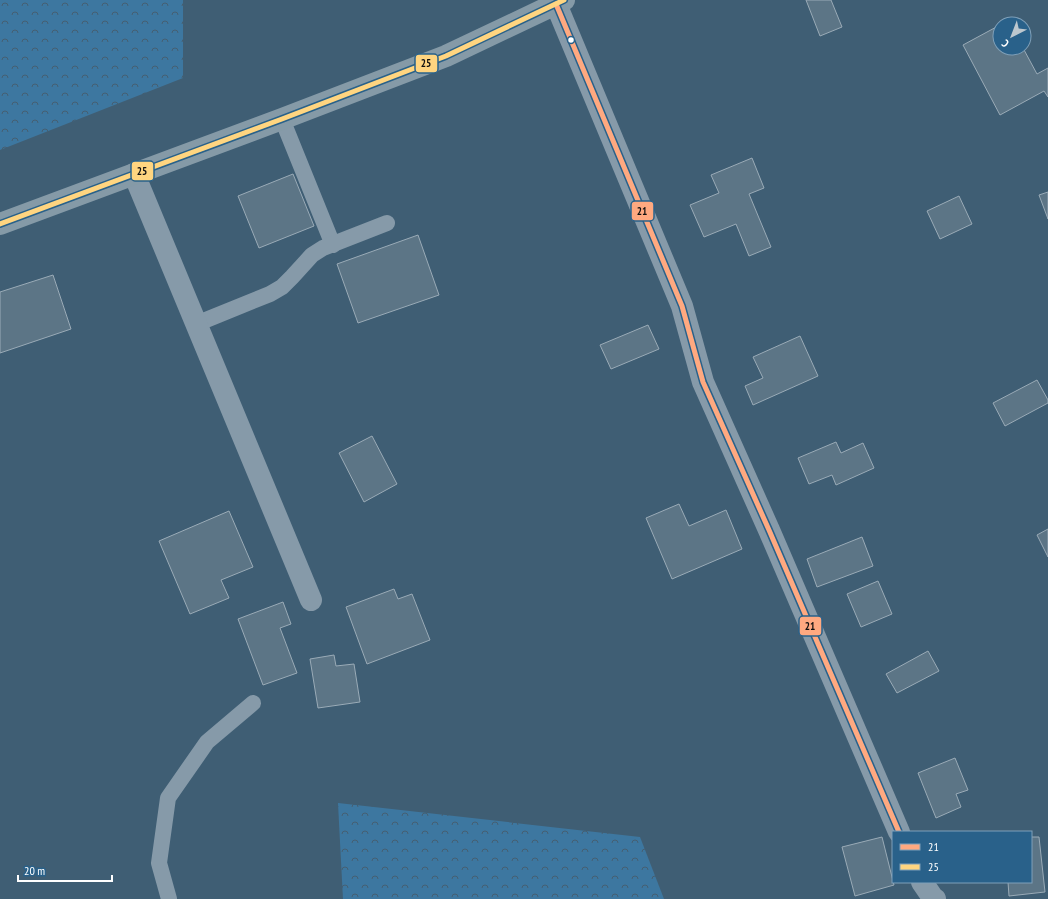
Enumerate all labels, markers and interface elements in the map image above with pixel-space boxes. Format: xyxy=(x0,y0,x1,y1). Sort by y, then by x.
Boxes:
north arrow xyxy=(992,16,1032,56)
unlabelled marker xyxy=(566,35,576,45)
text: С xyxy=(999,37,1012,50)
line badge: 25 xyxy=(415,54,438,73)
text: 25 xyxy=(421,56,431,70)
line badge: 25 xyxy=(131,161,154,181)
text: 25 xyxy=(137,164,147,178)
line badge: 21 xyxy=(631,201,654,221)
text: 21 xyxy=(637,204,647,218)
line badge: 21 xyxy=(799,616,822,636)
text: 21 xyxy=(805,619,815,633)
legend xyxy=(892,831,1032,883)
text: 21 xyxy=(928,839,939,854)
scale bar xyxy=(18,857,112,883)
text: 25 xyxy=(928,859,939,874)
text: 20 m xyxy=(24,863,45,878)

